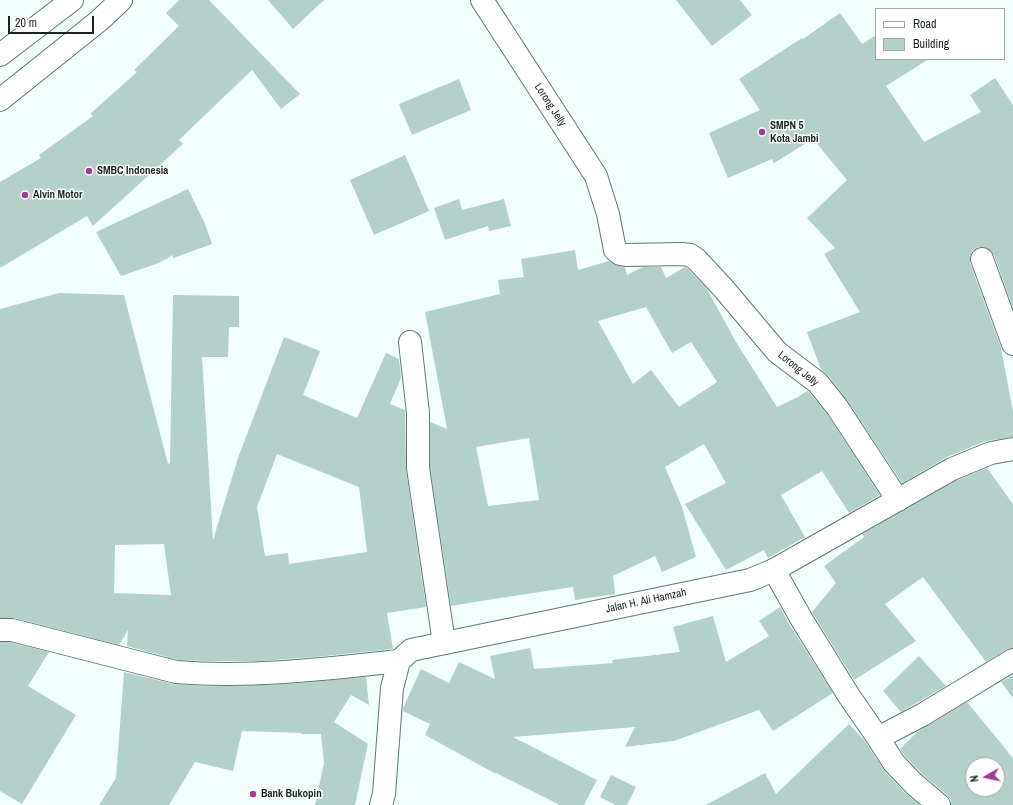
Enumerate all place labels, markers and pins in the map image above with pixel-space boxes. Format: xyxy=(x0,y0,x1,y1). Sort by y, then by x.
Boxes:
place label: SMPN 5 Kota Jambi xyxy=(770,119,819,145)
marker: SMPN 5 Kota Jambi xyxy=(757,127,767,137)
place label: SMBC Indonesia xyxy=(97,164,168,178)
marker: SMBC Indonesia xyxy=(84,166,94,176)
place label: Alvin Motor xyxy=(33,188,83,202)
marker: Alvin Motor xyxy=(20,190,30,200)
place label: Bank Bukopin xyxy=(261,787,322,801)
marker: Bank Bukopin xyxy=(248,789,258,799)

